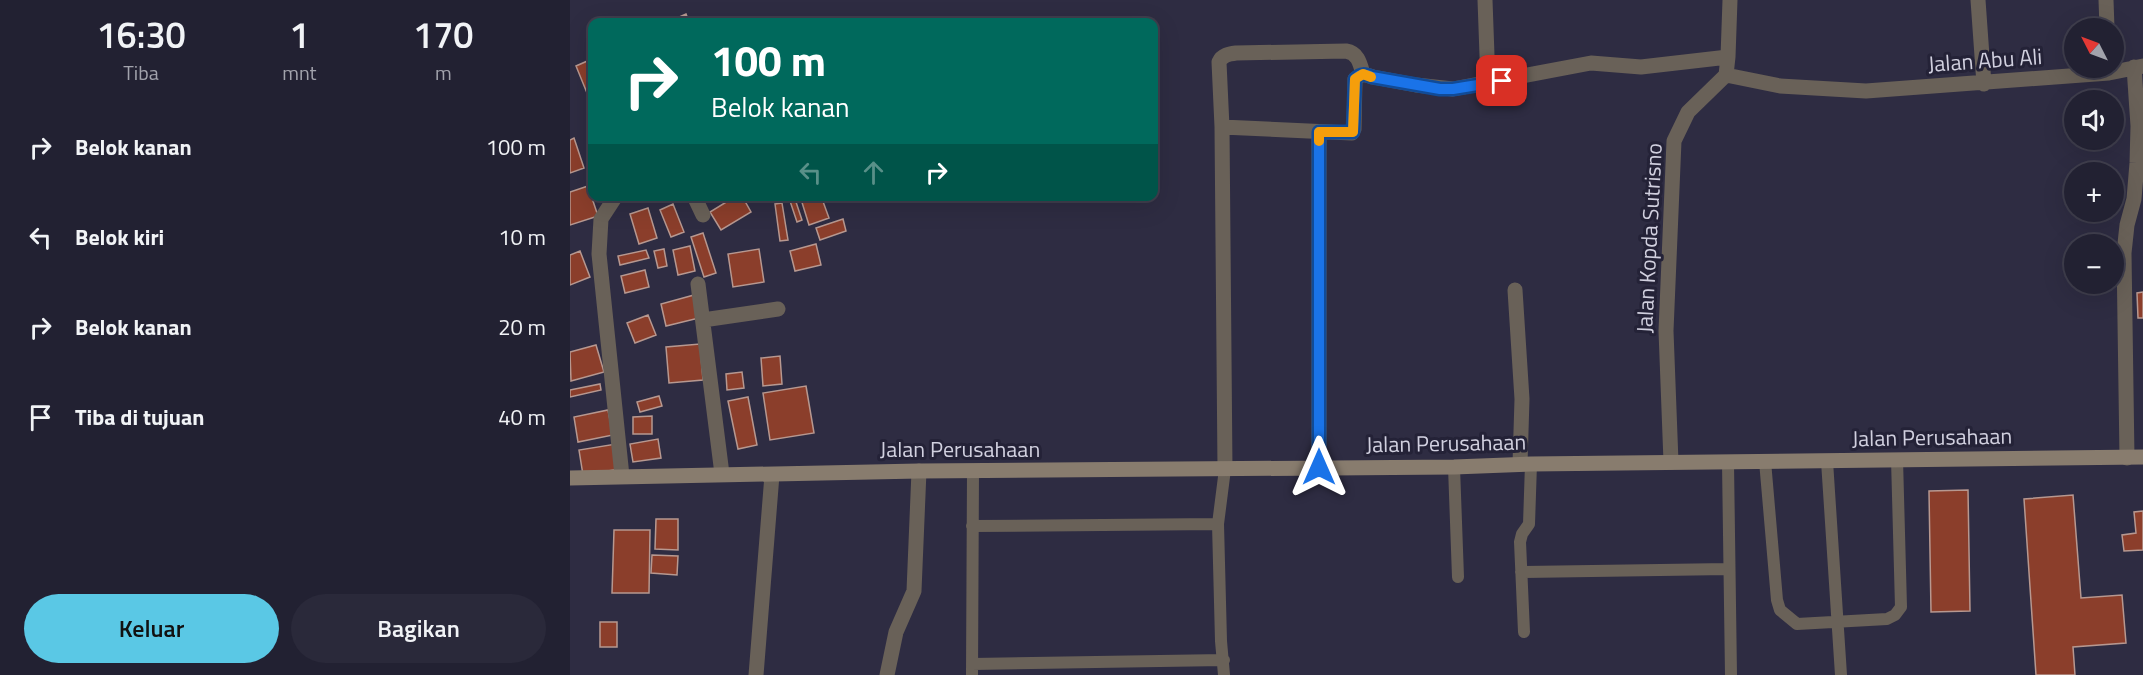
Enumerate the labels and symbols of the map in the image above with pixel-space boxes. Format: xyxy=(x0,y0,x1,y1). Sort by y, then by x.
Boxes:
north arrow xyxy=(2064,18,2124,78)
street label: Jalan Abu Ali xyxy=(1927,39,2043,81)
pin xyxy=(1476,55,1527,106)
street label: Jalan Kopda Sutrisno xyxy=(1627,142,1671,334)
street label: Jalan Perusahaan xyxy=(1851,419,2013,455)
street label: Jalan Perusahaan xyxy=(1365,425,1527,461)
street label: Jalan Perusahaan xyxy=(880,432,1040,466)
position arrow xyxy=(1287,435,1351,499)

